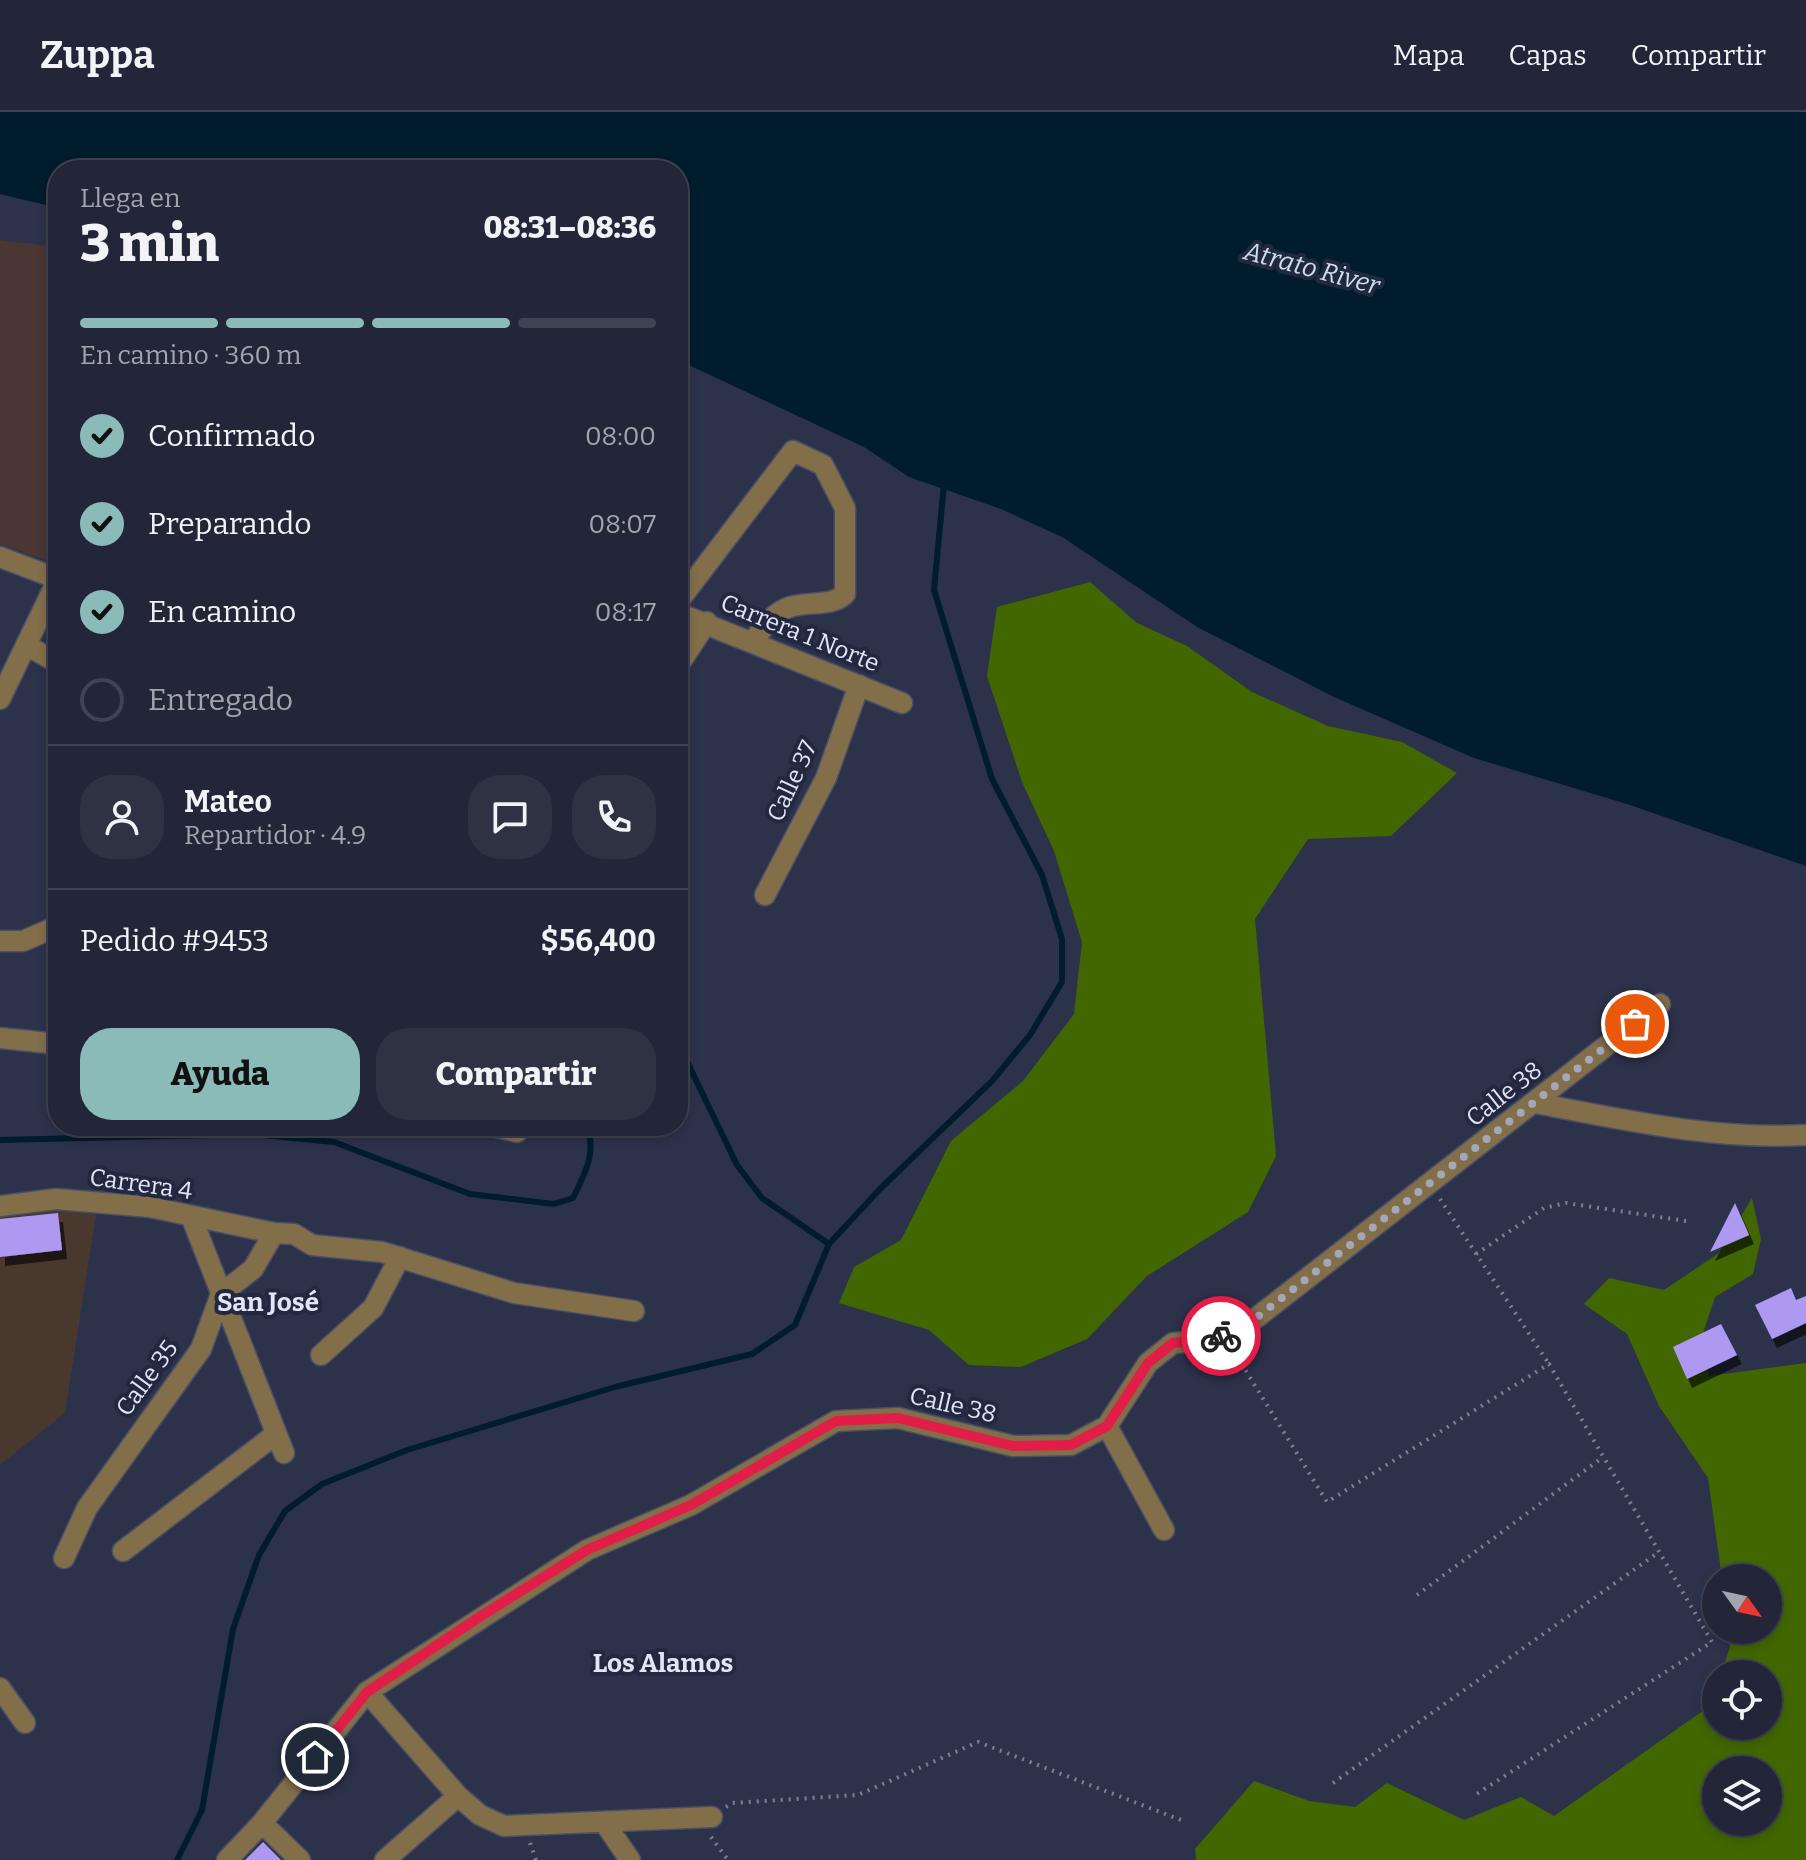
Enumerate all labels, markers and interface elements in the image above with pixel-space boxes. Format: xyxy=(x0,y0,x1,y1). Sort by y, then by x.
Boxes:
text: Zuppa xyxy=(40,32,155,78)
text: Mapa xyxy=(1393,39,1464,72)
text: Capas xyxy=(1508,39,1587,72)
text: Compartir xyxy=(1631,39,1766,72)
text: Llega en xyxy=(80,183,180,214)
text: 08:31–08:36 xyxy=(484,210,656,246)
text: 3 min xyxy=(80,212,219,275)
water label: Atrato River xyxy=(1240,235,1384,302)
text: En camino · 360 m xyxy=(80,340,301,371)
icon: check xyxy=(80,414,124,458)
text: Confirmado xyxy=(148,418,315,454)
text: 08:00 xyxy=(585,421,656,452)
icon: check xyxy=(80,502,124,546)
text: Preparando xyxy=(148,506,312,542)
text: 08:07 xyxy=(589,509,656,540)
street label: Carrera 1 Norte xyxy=(717,588,883,678)
icon: check xyxy=(80,590,124,634)
text: En camino xyxy=(148,594,296,630)
text: 08:17 xyxy=(595,597,656,628)
text: Entregado xyxy=(148,682,293,718)
street label: Calle 37 xyxy=(761,736,823,826)
button: person xyxy=(80,775,164,859)
button: chat xyxy=(468,775,552,859)
button: phone xyxy=(572,775,656,859)
text: Mateo xyxy=(184,784,272,820)
text: Repartidor · 4.9 xyxy=(184,820,366,851)
text: Pedido #9453 xyxy=(80,923,269,959)
text: $56,400 xyxy=(541,923,656,959)
pin xyxy=(1601,990,1669,1058)
icon: bag xyxy=(1613,1002,1657,1046)
button: Ayuda xyxy=(80,1028,360,1120)
button: Compartir xyxy=(376,1028,656,1120)
street label: Calle 38 xyxy=(1461,1056,1547,1132)
street label: Carrera 4 xyxy=(88,1163,194,1205)
district label: San José xyxy=(217,1287,319,1318)
courier xyxy=(1181,1296,1261,1376)
icon: bike xyxy=(1199,1314,1243,1358)
street label: Calle 35 xyxy=(110,1335,184,1421)
street label: Calle 38 xyxy=(907,1381,999,1429)
north arrow xyxy=(1702,1564,1782,1644)
map controls xyxy=(1702,1564,1782,1836)
district label: Los Alamos xyxy=(593,1648,733,1679)
button: locate xyxy=(1702,1660,1782,1740)
pin xyxy=(281,1723,349,1791)
icon: home xyxy=(293,1735,337,1779)
button: layers xyxy=(1702,1756,1782,1836)

